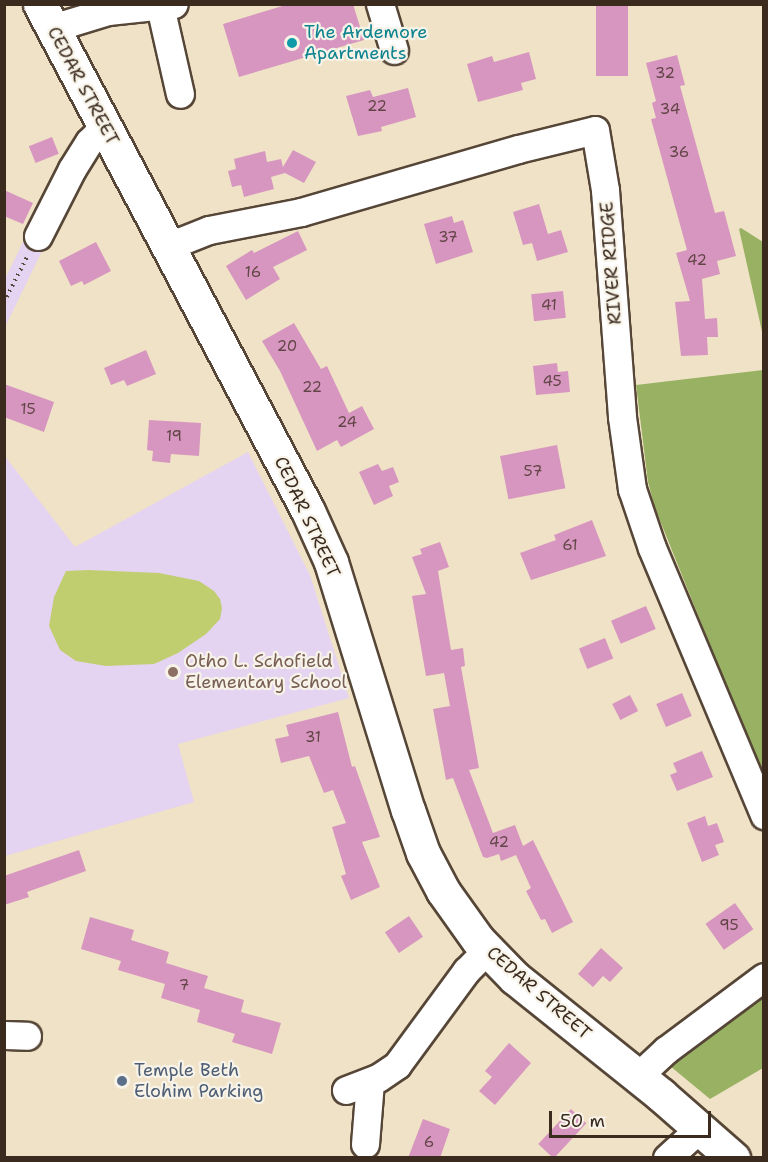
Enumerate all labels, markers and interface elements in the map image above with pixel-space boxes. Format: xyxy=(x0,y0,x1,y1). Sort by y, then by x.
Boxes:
place label: The Ardemore Apartments xyxy=(304,22,427,64)
street label: CEDAR STREET xyxy=(43,23,123,149)
marker: The Ardemore Apartments xyxy=(285,36,299,50)
house number: 32 xyxy=(655,65,675,83)
house number: 22 xyxy=(367,98,387,116)
house number: 34 xyxy=(660,101,680,119)
house number: 36 xyxy=(669,144,689,162)
street label: RIVER RIDGE xyxy=(596,201,626,325)
house number: 37 xyxy=(438,229,458,247)
house number: 42 xyxy=(687,252,707,270)
house number: 16 xyxy=(245,264,261,282)
house number: 41 xyxy=(541,297,557,315)
house number: 20 xyxy=(277,338,297,356)
house number: 45 xyxy=(542,373,562,391)
house number: 22 xyxy=(302,379,322,397)
house number: 15 xyxy=(20,401,36,419)
house number: 24 xyxy=(337,414,357,432)
house number: 19 xyxy=(166,428,182,446)
street label: CEDAR STREET xyxy=(269,453,345,581)
house number: 57 xyxy=(524,463,542,481)
house number: 61 xyxy=(562,537,578,555)
place label: Otho L. Schofield Elementary School xyxy=(185,651,347,694)
marker: Otho L. Schofield Elementary School xyxy=(166,665,180,679)
house number: 31 xyxy=(305,729,321,747)
house number: 42 xyxy=(489,834,509,852)
house number: 95 xyxy=(719,917,739,935)
street label: CEDAR STREET xyxy=(482,942,596,1044)
house number: 7 xyxy=(179,977,189,995)
place label: Temple Beth Elohim Parking xyxy=(134,1060,263,1102)
marker: Temple Beth Elohim Parking xyxy=(115,1074,129,1088)
scale bar xyxy=(552,1099,714,1137)
text: 50 m xyxy=(560,1109,605,1133)
house number: 6 xyxy=(424,1134,434,1152)

